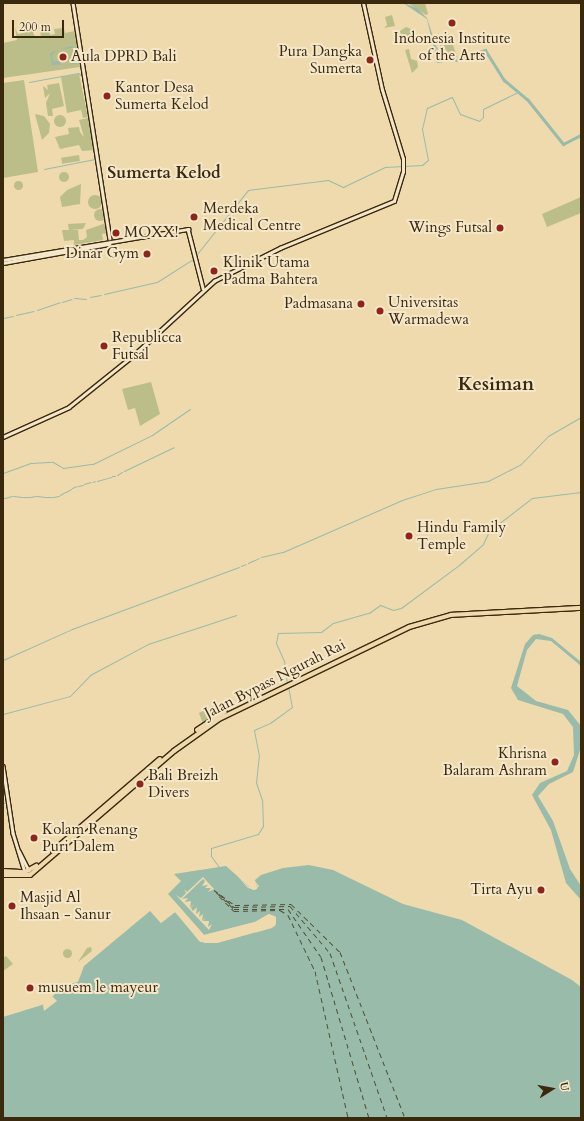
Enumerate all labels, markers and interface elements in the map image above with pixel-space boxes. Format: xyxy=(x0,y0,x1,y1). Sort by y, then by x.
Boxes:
scale bar xyxy=(14,12,66,38)
marker: Indonesia Institute of the Arts xyxy=(447,18,457,28)
text: 200 m xyxy=(19,19,51,35)
place label: Indonesia Institute of the Arts xyxy=(394,29,510,64)
place label: Pura Dangka Sumerta xyxy=(279,42,362,77)
place label: Aula DPRD Bali xyxy=(71,48,177,66)
marker: Aula DPRD Bali xyxy=(58,52,68,62)
marker: Pura Dangka Sumerta xyxy=(365,55,375,65)
place label: Kantor Desa Sumerta Kelod xyxy=(115,78,209,113)
marker: Kantor Desa Sumerta Kelod xyxy=(102,91,112,101)
district label: Sumerta Kelod xyxy=(107,163,221,183)
place label: Merdeka Medical Centre xyxy=(203,199,301,234)
marker: Merdeka Medical Centre xyxy=(188,211,200,223)
place label: Wings Futsal xyxy=(408,219,492,237)
marker: Wings Futsal xyxy=(495,223,505,233)
place label: MOXX! xyxy=(124,224,178,242)
marker: MOXX! xyxy=(111,228,121,238)
place label: Dinar Gym xyxy=(66,245,139,263)
marker: Dinar Gym xyxy=(142,249,152,259)
place label: Klinik Utama Padma Bahtera xyxy=(223,253,318,288)
marker: Klinik Utama Padma Bahtera xyxy=(208,265,220,277)
place label: Universitas Warmadewa xyxy=(388,293,469,328)
place label: Padmasana xyxy=(284,295,353,313)
marker: Padmasana xyxy=(356,299,366,309)
marker: Universitas Warmadewa xyxy=(375,306,385,316)
place label: Republicca Futsal xyxy=(112,328,182,363)
marker: Republicca Futsal xyxy=(99,341,109,351)
district label: Kesiman xyxy=(458,374,534,396)
place label: Hindu Family Temple xyxy=(417,518,506,553)
marker: Hindu Family Temple xyxy=(404,531,414,541)
street label: Jalan Bypass Ngurah Rai xyxy=(202,636,348,722)
place label: Khrisna Balaram Ashram xyxy=(443,744,547,779)
marker: Khrisna Balaram Ashram xyxy=(550,757,560,767)
place label: Bali Breizh Divers xyxy=(148,766,218,801)
marker: Bali Breizh Divers xyxy=(135,779,145,789)
place label: Kolam Renang Puri Dalem xyxy=(42,820,137,855)
marker: Kolam Renang Puri Dalem xyxy=(29,833,39,843)
place label: Tirta Ayu xyxy=(470,881,533,899)
marker: Tirta Ayu xyxy=(536,885,546,895)
place label: Masjid Al Ihsaan - Sanur xyxy=(20,888,111,923)
marker: Masjid Al Ihsaan - Sanur xyxy=(7,901,17,911)
place label: musuem le mayeur xyxy=(38,979,158,997)
marker: musuem le mayeur xyxy=(25,983,35,993)
north arrow xyxy=(532,1069,572,1109)
text: U xyxy=(556,1081,572,1092)

